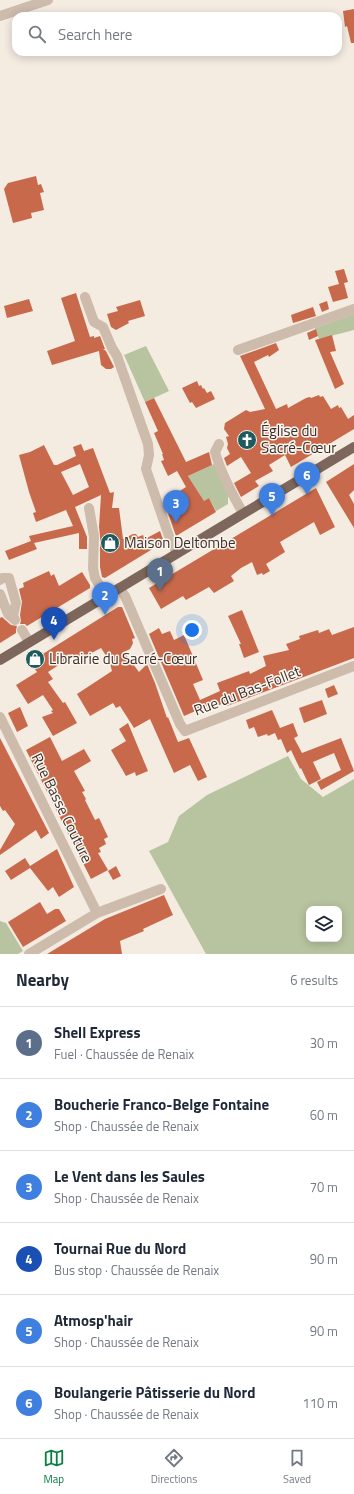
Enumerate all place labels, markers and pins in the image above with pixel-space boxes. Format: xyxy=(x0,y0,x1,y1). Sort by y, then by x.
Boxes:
place label: Église du Sacré-Cœur xyxy=(261,419,336,459)
church icon: Église du Sacré-Cœur xyxy=(236,429,258,451)
pin: 6 xyxy=(294,462,320,495)
pin: 5 xyxy=(259,483,285,516)
pin: 3 xyxy=(163,490,189,523)
place label: Maison Deltombe xyxy=(124,531,236,554)
shop icon: Maison Deltombe xyxy=(99,532,121,554)
pin: 1 xyxy=(147,558,173,591)
pin: 2 xyxy=(92,582,118,615)
pin: 4 xyxy=(41,607,67,640)
place label: Librairie du Sacré-Cœur xyxy=(49,647,197,670)
shop icon: Librairie du Sacré-Cœur xyxy=(24,648,46,670)

